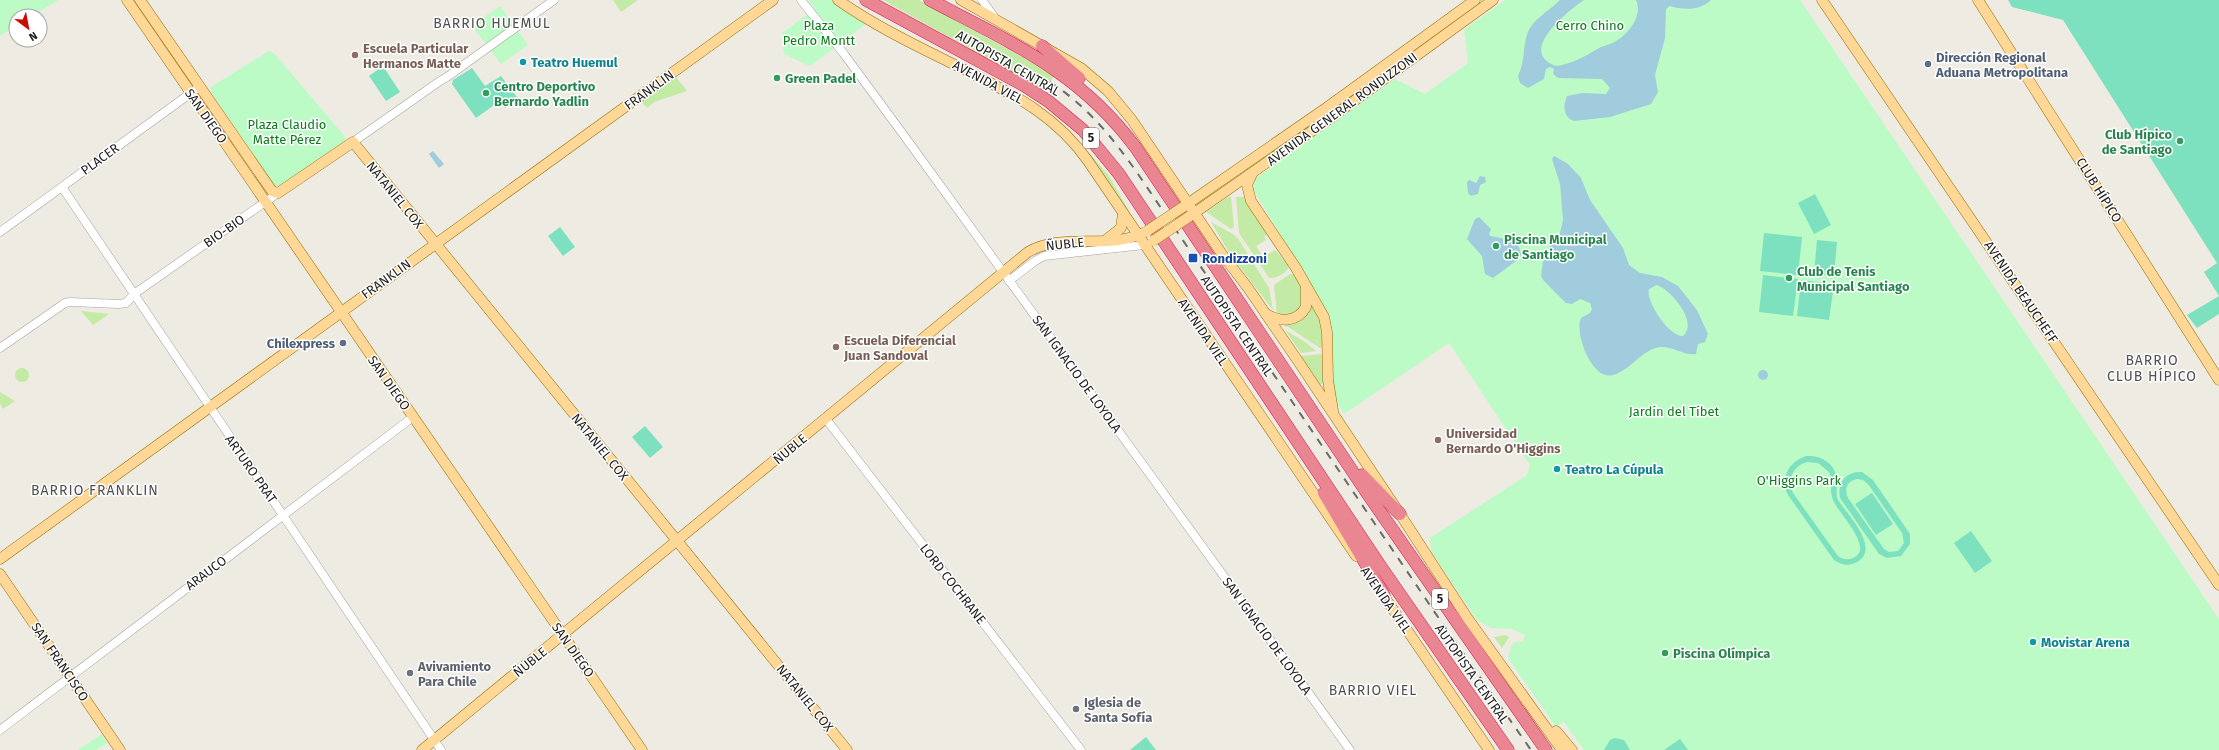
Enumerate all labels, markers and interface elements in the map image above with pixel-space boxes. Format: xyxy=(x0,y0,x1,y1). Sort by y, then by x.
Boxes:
north arrow xyxy=(8,8,48,48)
district label: BARRIO HUEMUL xyxy=(433,15,551,32)
park label: Plaza Pedro Montt xyxy=(783,18,856,48)
park label: Cerro Chino xyxy=(1556,18,1624,33)
street label: AUTOPISTA CENTRAL xyxy=(953,27,1063,99)
text: N xyxy=(26,29,40,44)
place label: Escuela Particular Hermanos Matte xyxy=(363,41,469,71)
street label: AVENIDA GENERAL RONDIZZONI xyxy=(1264,49,1420,169)
marker: Escuela Particular Hermanos Matte xyxy=(350,50,360,60)
place label: Dirección Regional Aduana Metropolitana xyxy=(1935,50,2068,80)
place label: Teatro Huemul xyxy=(531,55,618,70)
marker: Teatro Huemul xyxy=(518,57,528,67)
street label: AVENIDA VIEL xyxy=(950,57,1026,107)
marker: Dirección Regional Aduana Metropolitana xyxy=(1923,59,1933,69)
street label: FRANKLIN xyxy=(621,67,677,113)
place label: Green Padel xyxy=(785,71,856,86)
marker: Green Padel xyxy=(772,73,782,83)
place label: Centro Deportivo Bernardo Yadlin xyxy=(494,79,596,109)
street label: SAN DIEGO xyxy=(182,86,230,146)
marker: Centro Deportivo Bernardo Yadlin xyxy=(481,88,491,98)
park label: Plaza Claudio Matte Pérez xyxy=(248,117,326,147)
place label: Club Hípico de Santiago xyxy=(2102,127,2172,157)
road number: 5 xyxy=(1083,128,1099,148)
marker: Club Hípico de Santiago xyxy=(2175,136,2185,146)
street label: PLACER xyxy=(78,140,122,178)
street label: CLUB HÍPICO xyxy=(2073,155,2125,225)
street label: NATANIEL COX xyxy=(363,159,427,231)
street label: BIO-BIO xyxy=(201,211,247,251)
place label: Piscina Municipal de Santiago xyxy=(1504,232,1607,262)
street label: ÑUBLE xyxy=(1045,235,1085,253)
street label: AVENIDA BEAUCHEFF xyxy=(1981,238,2061,346)
marker: Piscina Municipal de Santiago xyxy=(1491,241,1501,251)
place label: Rondizzoni xyxy=(1202,251,1267,266)
marker: Rondizzoni xyxy=(1187,252,1199,264)
street label: FRANKLIN xyxy=(358,256,414,302)
place label: Club de Tenis Municipal Santiago xyxy=(1797,264,1910,294)
street label: AUTOPISTA CENTRAL xyxy=(1198,273,1276,380)
marker: Club de Tenis Municipal Santiago xyxy=(1784,273,1794,283)
street label: AVENIDA VIEL xyxy=(1175,296,1231,369)
street label: SAN IGNACIO DE LOYOLA xyxy=(1029,312,1125,436)
place label: Escuela Diferencial Juan Sandoval xyxy=(843,333,956,363)
place label: Chilexpress xyxy=(267,336,336,351)
marker: Chilexpress xyxy=(338,338,348,348)
marker: Escuela Diferencial Juan Sandoval xyxy=(831,342,841,352)
district label: BARRIO CLUB HÍPICO xyxy=(2107,352,2197,385)
street label: SAN DIEGO xyxy=(365,353,413,413)
park label: Jardín del Tíbet xyxy=(1629,404,1720,419)
street label: NATANIEL COX xyxy=(568,411,632,483)
place label: Universidad Bernardo O'Higgins xyxy=(1446,426,1561,456)
street label: ÑUBLE xyxy=(770,431,810,467)
street label: ARTURO PRAT xyxy=(222,432,280,506)
marker: Universidad Bernardo O'Higgins xyxy=(1433,435,1443,445)
place label: Teatro La Cúpula xyxy=(1565,462,1664,477)
marker: Teatro La Cúpula xyxy=(1552,464,1562,474)
park label: O'Higgins Park xyxy=(1757,473,1841,488)
district label: BARRIO FRANKLIN xyxy=(31,482,159,499)
street label: LORD COCHRANE xyxy=(917,541,989,627)
street label: ARAUCO xyxy=(183,553,229,593)
street label: AVENIDA VIEL xyxy=(1358,564,1415,637)
street label: SAN IGNACIO DE LOYOLA xyxy=(1219,574,1315,698)
road number: 5 xyxy=(1432,589,1448,609)
street label: SAN FRANCISCO xyxy=(28,620,92,704)
street label: SAN DIEGO xyxy=(549,620,597,680)
street label: AUTOPISTA CENTRAL xyxy=(1432,621,1512,727)
place label: Movistar Arena xyxy=(2041,635,2130,650)
marker: Movistar Arena xyxy=(2028,637,2038,647)
street label: ÑUBLE xyxy=(510,644,550,680)
place label: Piscina Olímpica xyxy=(1673,646,1771,661)
marker: Piscina Olímpica xyxy=(1660,648,1670,658)
place label: Avivamiento Para Chile xyxy=(417,659,492,689)
street label: NATANIEL COX xyxy=(773,662,837,734)
marker: Avivamiento Para Chile xyxy=(405,668,415,678)
district label: BARRIO VIEL xyxy=(1329,682,1417,699)
place label: Iglesia de Santa Sofía xyxy=(1084,695,1152,725)
marker: Iglesia de Santa Sofía xyxy=(1071,704,1081,714)

